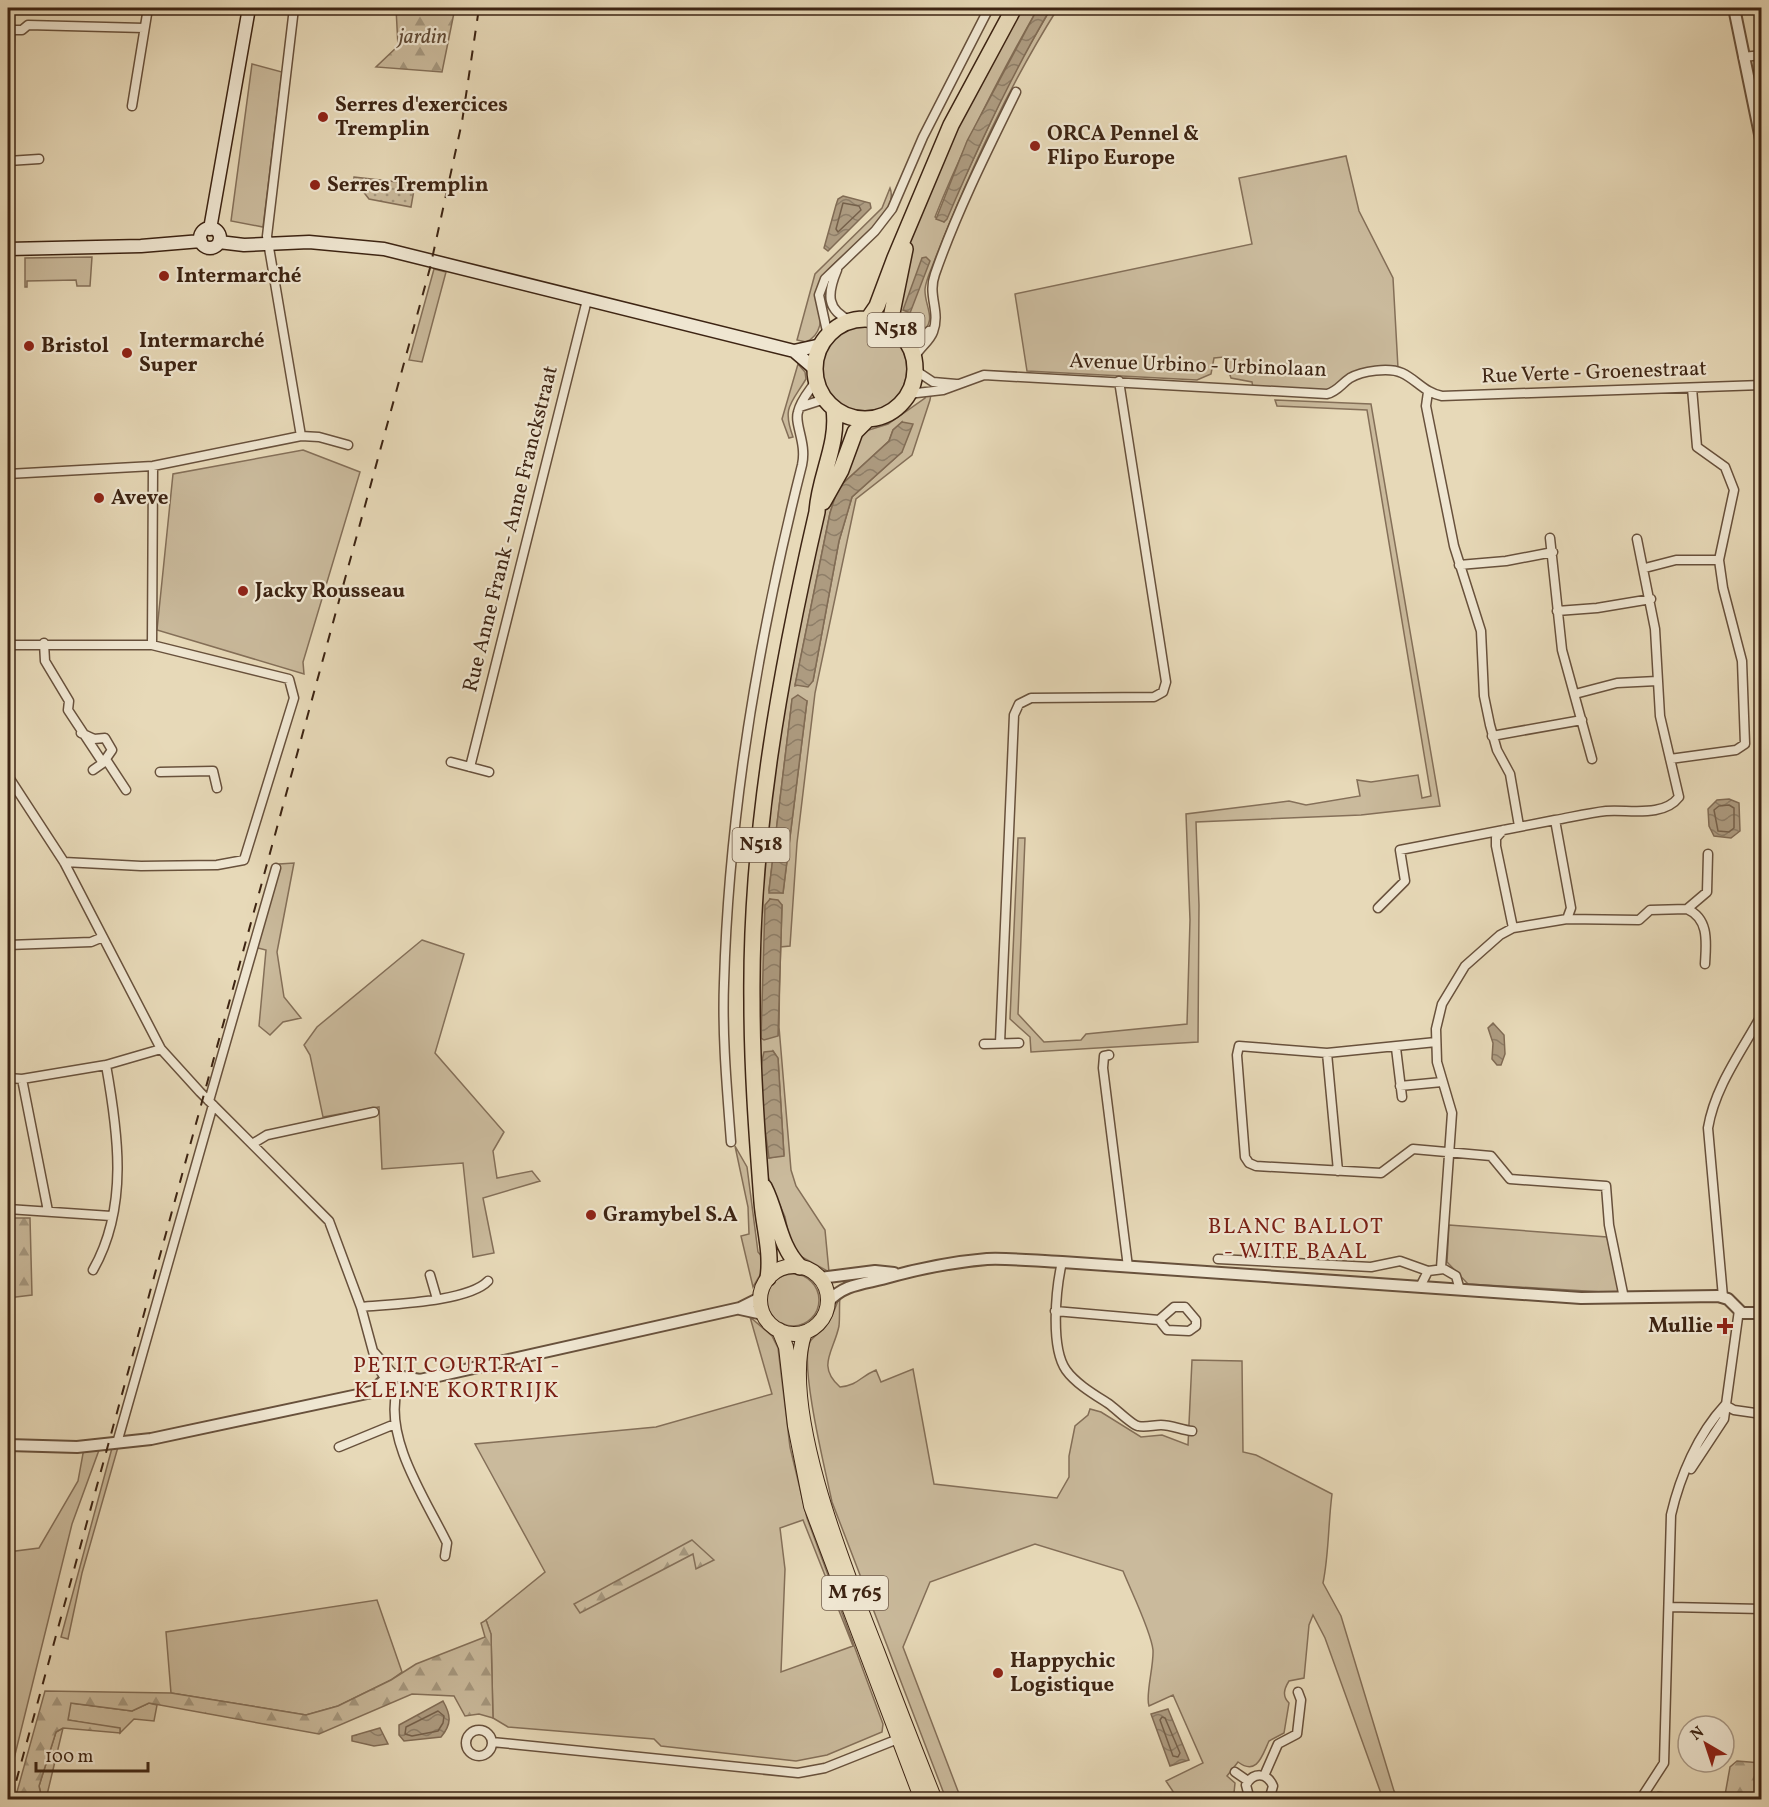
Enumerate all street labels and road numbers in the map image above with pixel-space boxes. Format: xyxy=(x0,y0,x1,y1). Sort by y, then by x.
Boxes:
road number: N518 xyxy=(868,313,924,347)
street label: Avenue Urbino - Urbinolaan xyxy=(1069,347,1327,385)
street label: Rue Verte - Groenestraat xyxy=(1481,355,1707,391)
street label: Rue Anne Frank - Anne Franckstraat xyxy=(456,363,566,695)
road number: N518 xyxy=(732,828,789,862)
road number: M 765 xyxy=(822,1576,888,1610)

